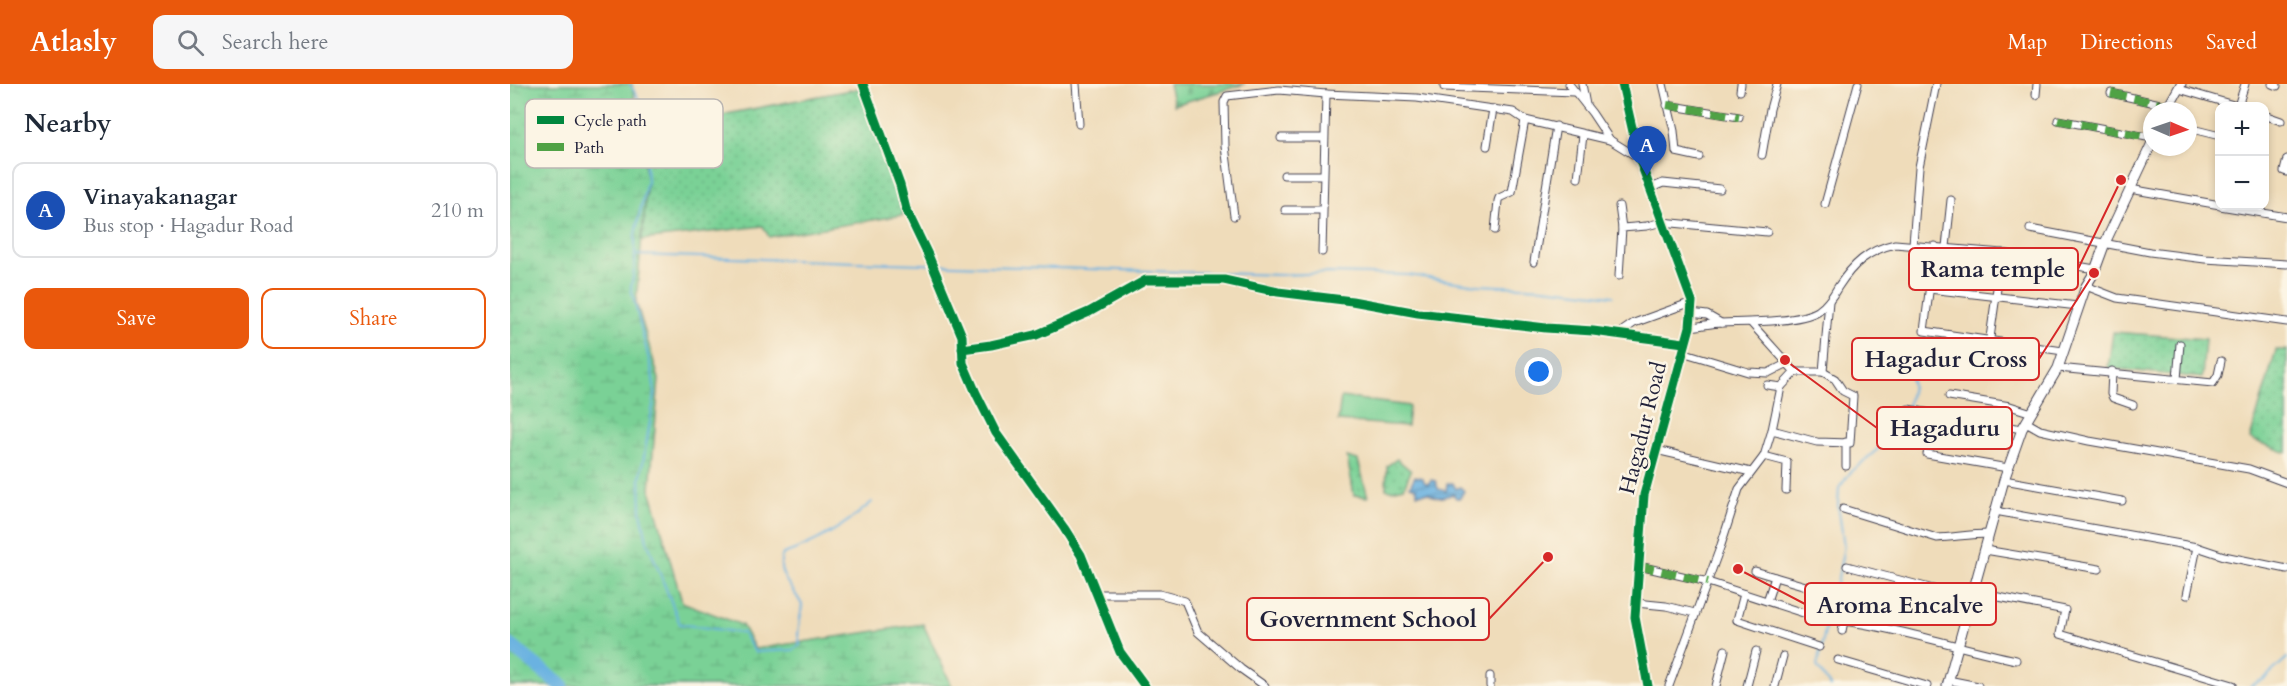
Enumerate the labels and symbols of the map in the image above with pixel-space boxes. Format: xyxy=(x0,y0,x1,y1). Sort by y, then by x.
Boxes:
legend xyxy=(525,99,723,168)
north arrow xyxy=(2143,102,2197,156)
text: Cycle path xyxy=(574,110,647,132)
pin: A xyxy=(1628,126,1666,176)
text: Path xyxy=(574,137,604,159)
callout: Rama temple xyxy=(1909,248,2078,290)
text: Rama temple xyxy=(1920,253,2066,286)
callout: Hagadur Cross xyxy=(1852,338,2039,380)
text: Hagadur Cross xyxy=(1865,343,2027,376)
your location xyxy=(1524,357,1553,386)
street label: Hagadur Road xyxy=(1612,358,1674,498)
callout: Hagaduru xyxy=(1877,407,2012,449)
text: Hagaduru xyxy=(1890,412,2000,445)
callout: Aroma Encalve xyxy=(1805,583,1996,625)
text: Aroma Encalve xyxy=(1816,589,1984,622)
callout: Government School xyxy=(1247,598,1489,640)
text: Government School xyxy=(1259,603,1477,636)

